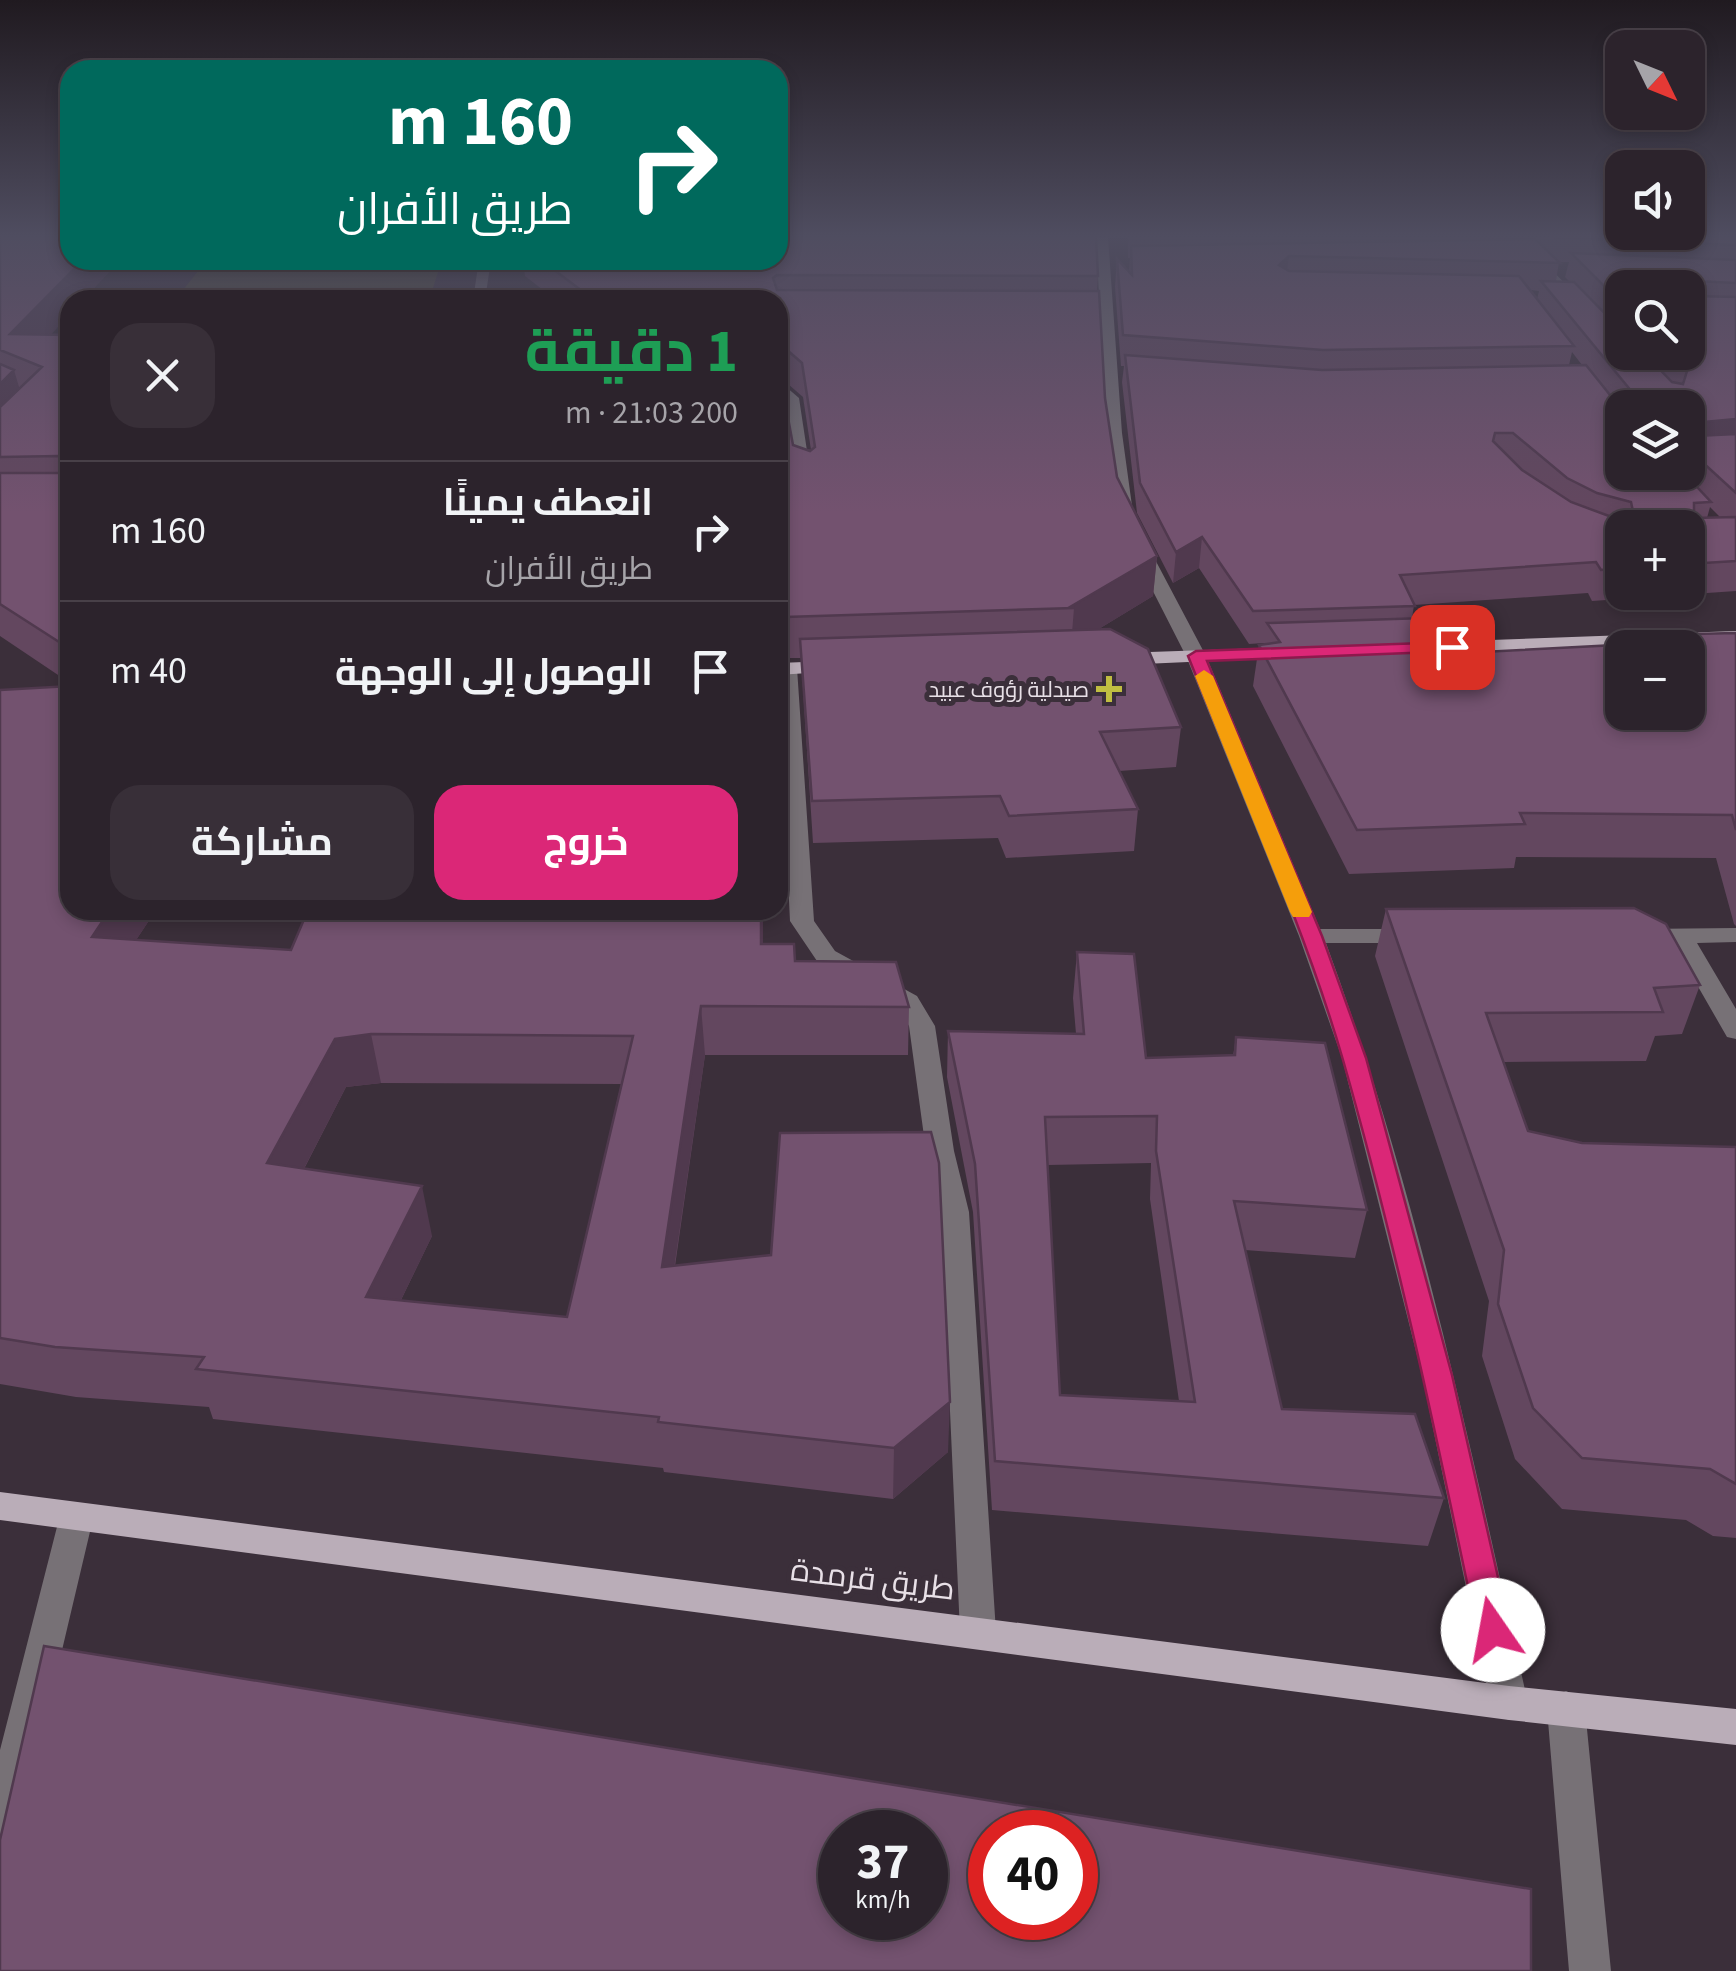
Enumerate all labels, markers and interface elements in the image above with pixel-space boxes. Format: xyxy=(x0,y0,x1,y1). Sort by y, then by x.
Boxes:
north arrow xyxy=(1605,30,1705,130)
map controls xyxy=(1605,30,1705,730)
text: 160 m xyxy=(388,72,573,172)
icon: right xyxy=(608,100,738,230)
button: sound xyxy=(1605,150,1705,250)
text: طريق الأفران xyxy=(337,178,573,242)
button: search xyxy=(1605,270,1705,370)
text: 1 دقيقة xyxy=(525,310,738,395)
button: close xyxy=(110,323,215,428)
text: 200 m · 21:03 xyxy=(565,390,738,436)
button: layers xyxy=(1605,390,1705,490)
text: انعطف يمينًا xyxy=(443,476,653,530)
text: 160 m xyxy=(110,504,206,558)
icon: right xyxy=(683,504,738,559)
button: + xyxy=(1605,510,1705,610)
text: طريق الأفران xyxy=(485,546,653,592)
pin xyxy=(1410,605,1495,690)
icon: arrive xyxy=(1425,620,1480,675)
button: − xyxy=(1605,630,1705,730)
text: 40 m xyxy=(110,644,187,698)
icon: arrive xyxy=(683,644,738,699)
text: الوصول إلى الوجهة xyxy=(335,646,653,700)
place label: صيدلية رؤوف عبيد xyxy=(928,674,1089,706)
marker: صيدلية رؤوف عبيد xyxy=(1098,678,1120,700)
button: مشاركة xyxy=(110,785,414,900)
button: خروج xyxy=(434,785,738,900)
street label: طريق قرمدة xyxy=(788,1547,958,1613)
position arrow xyxy=(1441,1578,1545,1682)
speed limit sign: 40 xyxy=(968,1810,1098,1940)
text: 37 xyxy=(857,1827,909,1898)
text: km/h xyxy=(855,1882,911,1918)

